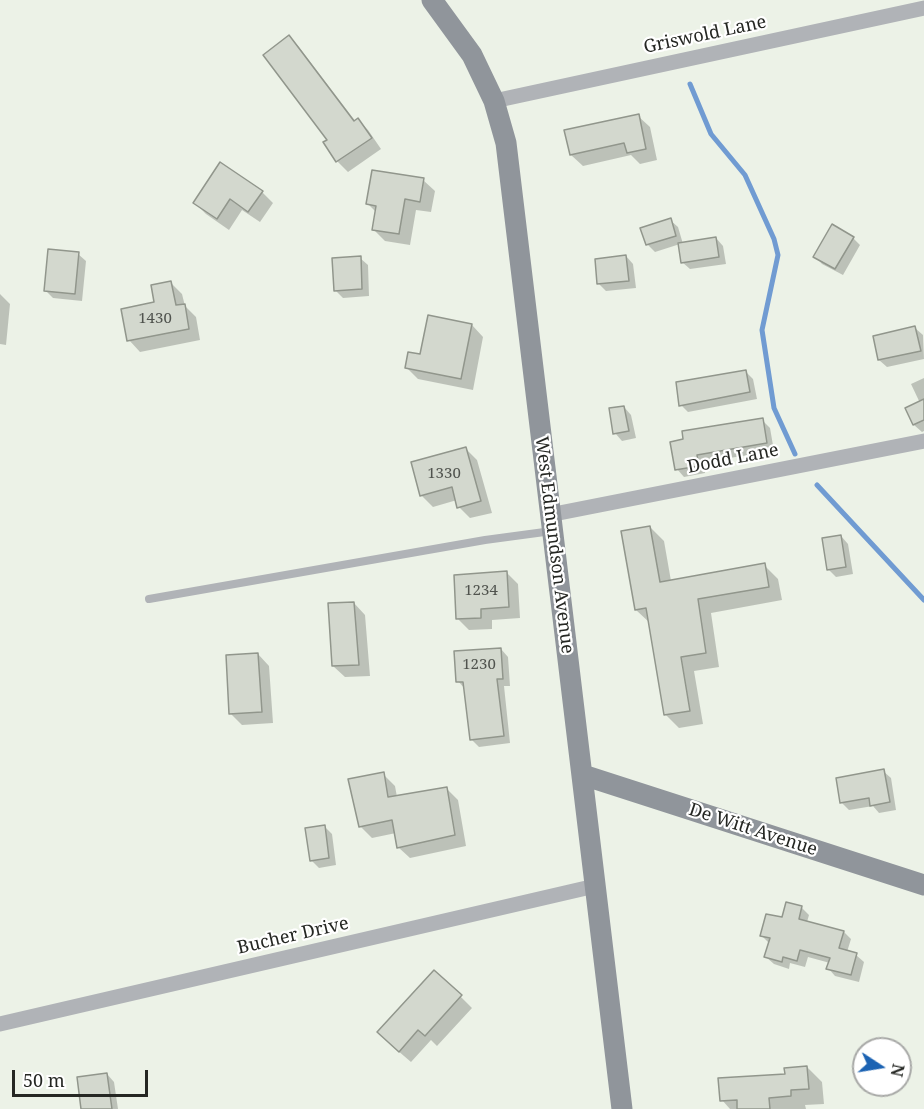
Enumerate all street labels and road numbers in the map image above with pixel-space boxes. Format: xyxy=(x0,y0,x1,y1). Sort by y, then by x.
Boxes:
street label: Griswold Lane xyxy=(642,11,768,59)
street label: West Edmundson Avenue xyxy=(530,435,578,655)
street label: Dodd Lane xyxy=(685,440,781,478)
street label: De Witt Avenue xyxy=(686,799,820,861)
street label: Bucher Drive xyxy=(235,913,351,959)

